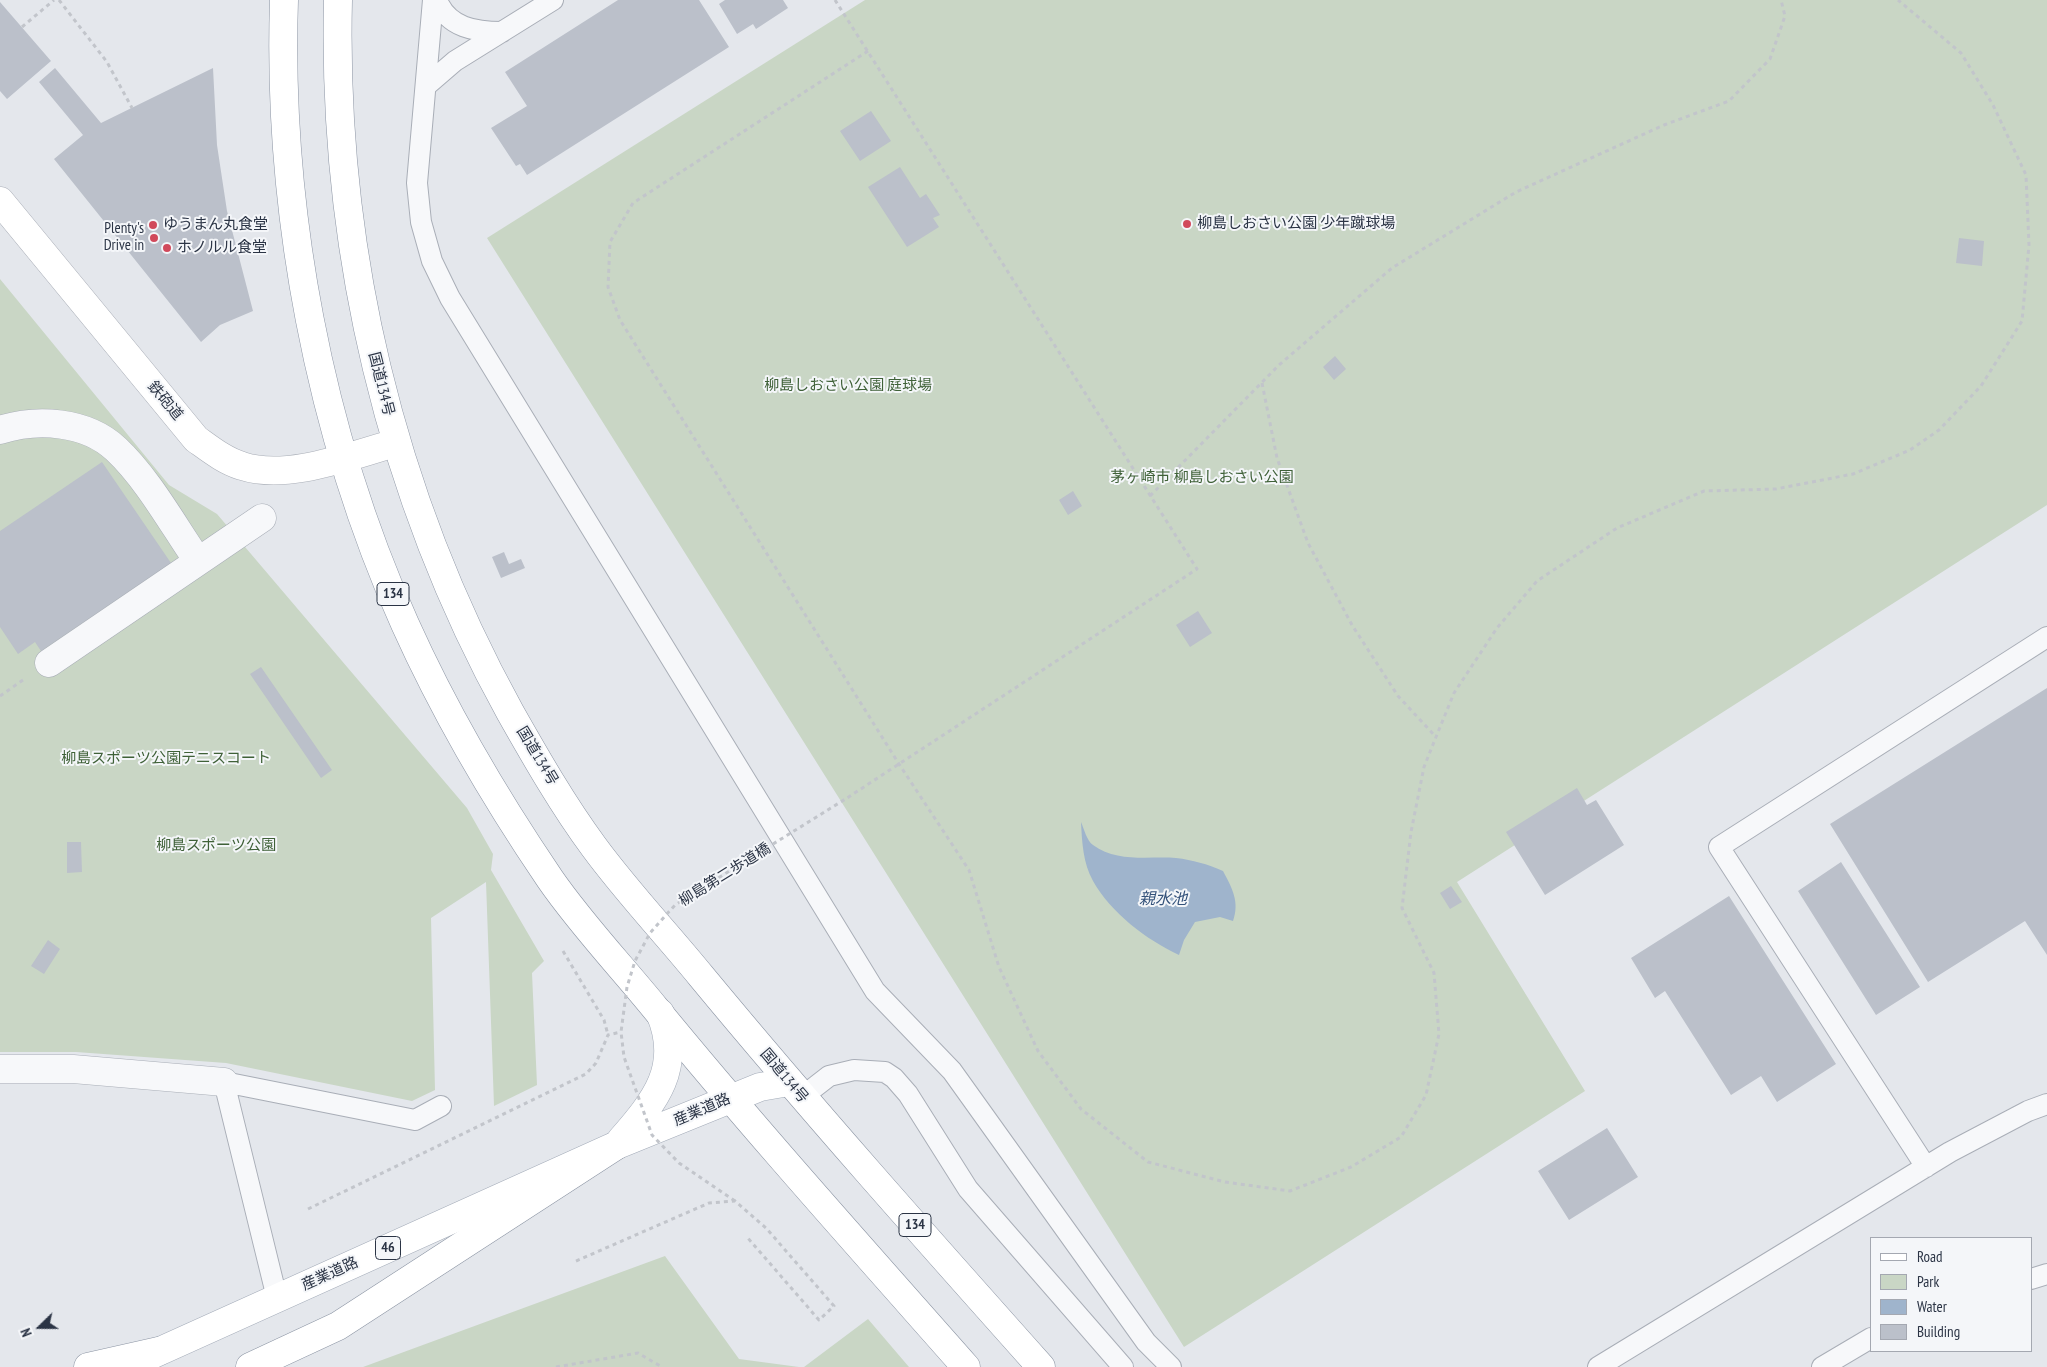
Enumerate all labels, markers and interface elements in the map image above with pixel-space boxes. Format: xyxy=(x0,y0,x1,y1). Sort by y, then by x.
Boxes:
place label: 柳島しおさい公園 少年蹴球場 xyxy=(1197,215,1395,233)
place label: ゆうまん丸食堂 xyxy=(163,216,268,234)
marker: 柳島しおさい公園 少年蹴球場 xyxy=(1181,218,1193,230)
marker: ゆうまん丸食堂 xyxy=(147,219,159,231)
place label: Plenty's Drive in xyxy=(104,220,144,255)
marker: Plenty's Drive in xyxy=(148,232,160,244)
place label: ホノルル食堂 xyxy=(177,239,267,257)
marker: ホノルル食堂 xyxy=(161,242,173,254)
street label: 国道134号 xyxy=(364,350,398,418)
park label: 柳島しおさい公園 庭球場 xyxy=(764,377,932,395)
street label: 鉄砲道 xyxy=(144,378,186,424)
park label: 茅ヶ崎市 柳島しおさい公園 xyxy=(1110,469,1294,487)
road number: 134 xyxy=(377,582,409,606)
street label: 国道134号 xyxy=(512,723,562,789)
park label: 柳島スポーツ公園テニスコート xyxy=(61,750,271,768)
park label: 柳島スポーツ公園 xyxy=(156,837,276,855)
street label: 柳島第二歩道橋 xyxy=(676,840,774,910)
water label: 親水池 xyxy=(1139,889,1187,909)
street label: 国道134号 xyxy=(756,1045,812,1107)
street label: 産業道路 xyxy=(671,1090,733,1130)
road number: 134 xyxy=(899,1214,931,1236)
road number: 46 xyxy=(376,1236,400,1260)
legend xyxy=(1870,1237,2032,1352)
text: Road xyxy=(1917,1247,1943,1266)
street label: 産業道路 xyxy=(299,1254,361,1294)
text: Park xyxy=(1917,1272,1939,1291)
text: Water xyxy=(1917,1297,1947,1316)
north arrow xyxy=(15,1302,65,1352)
text: Building xyxy=(1917,1322,1960,1341)
text: N xyxy=(16,1326,36,1339)

